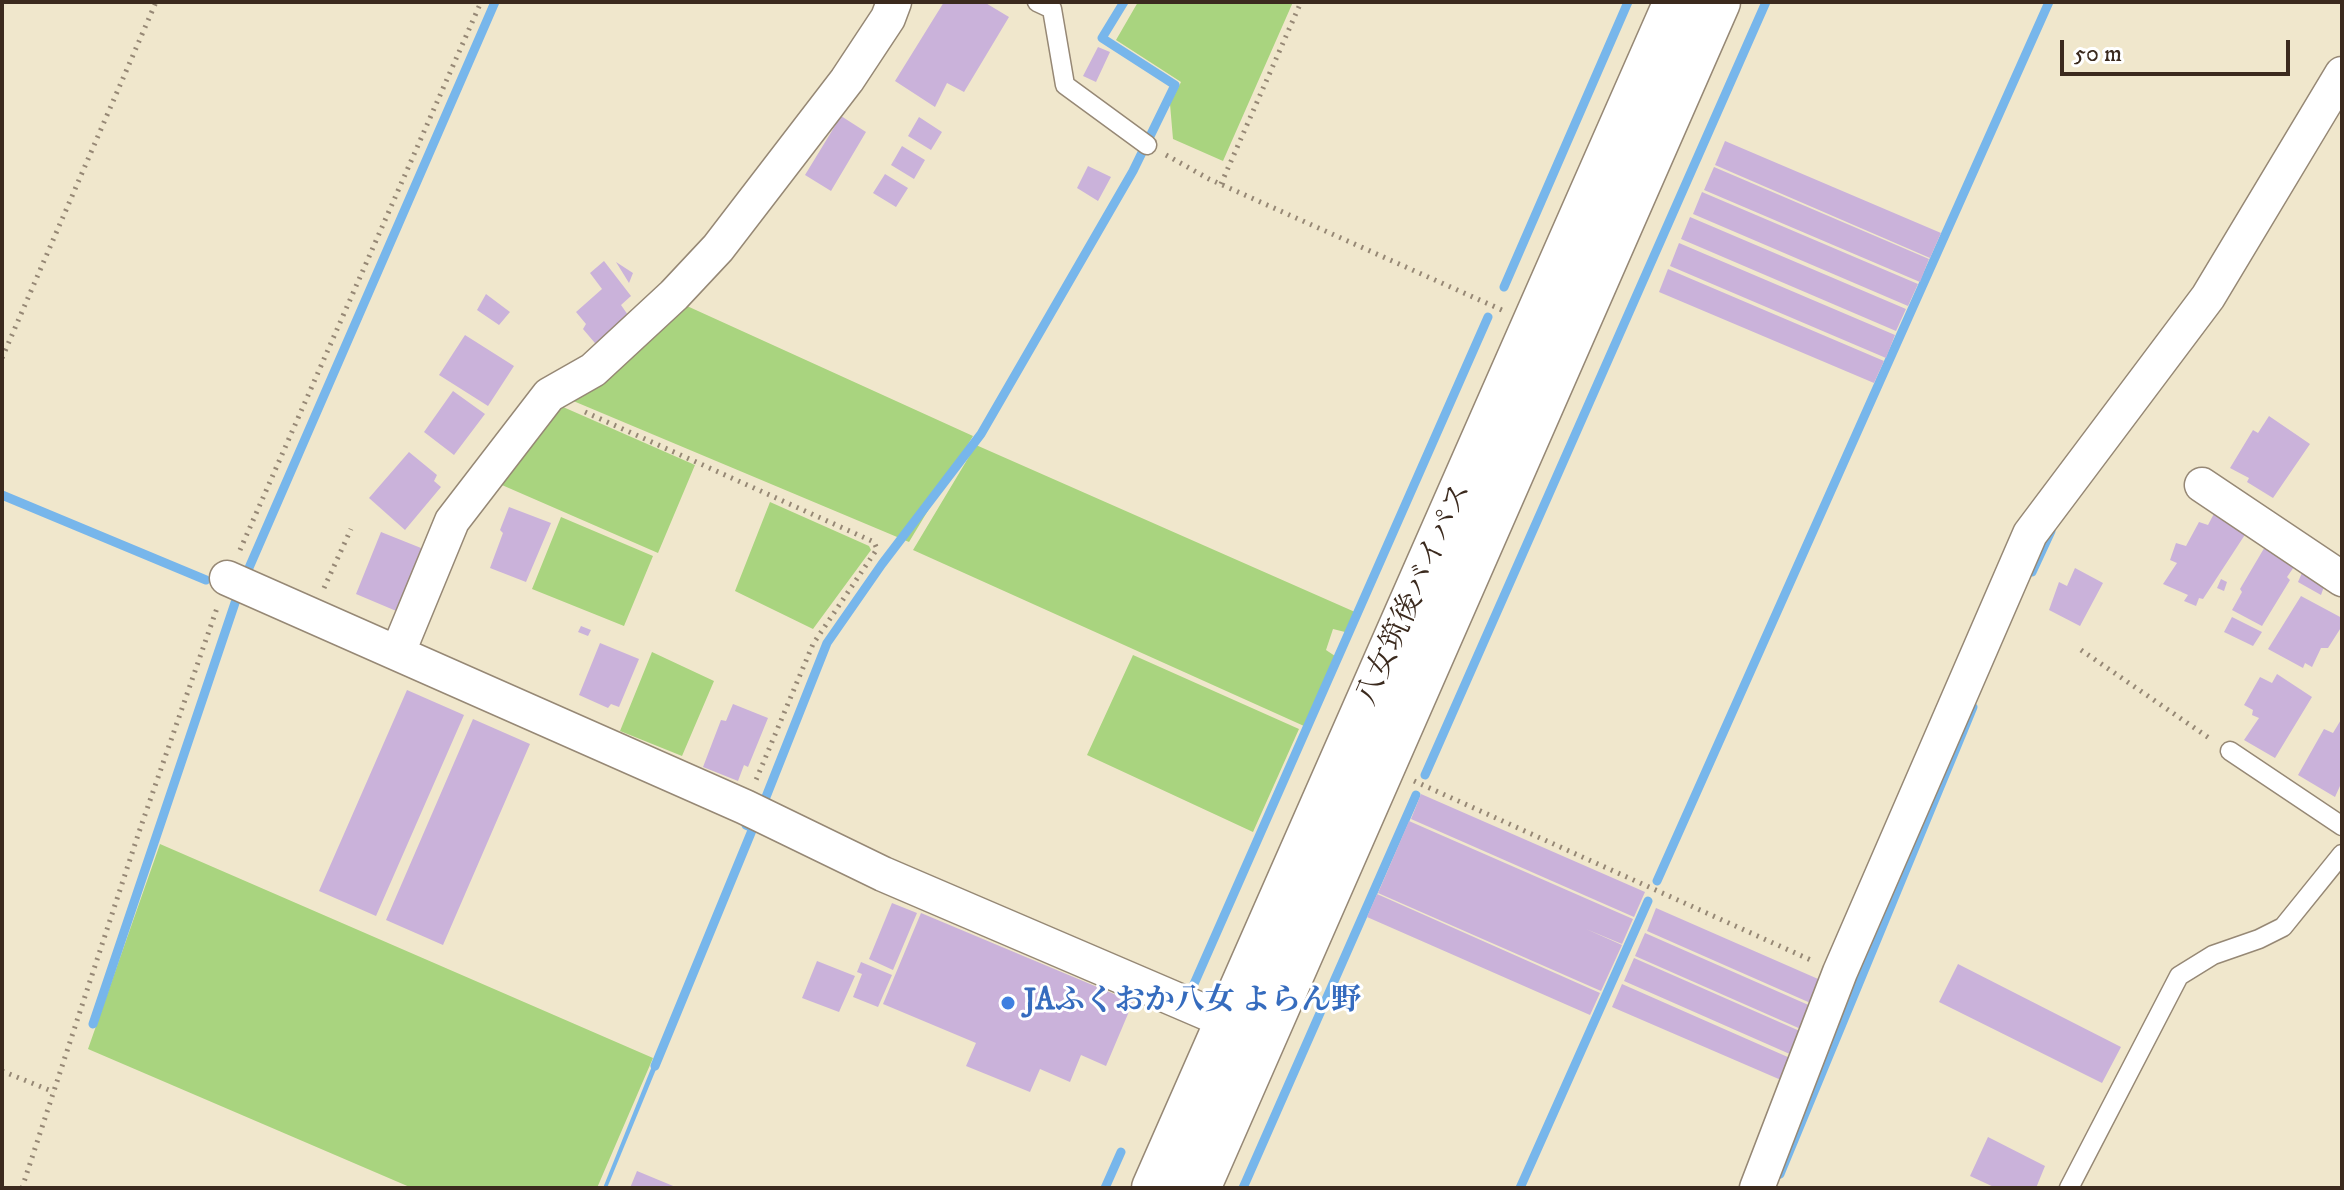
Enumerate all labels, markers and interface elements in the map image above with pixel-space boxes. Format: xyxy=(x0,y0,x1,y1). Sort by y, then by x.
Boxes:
scale bar xyxy=(2064,24,2294,74)
text: 50 m xyxy=(2074,39,2122,69)
street label: 八女筑後バイパス xyxy=(1351,478,1481,712)
place label: JAふくおか八女 よらん野 xyxy=(1024,985,1361,1021)
marker: JAふくおか八女 よらん野 xyxy=(999,994,1017,1012)

